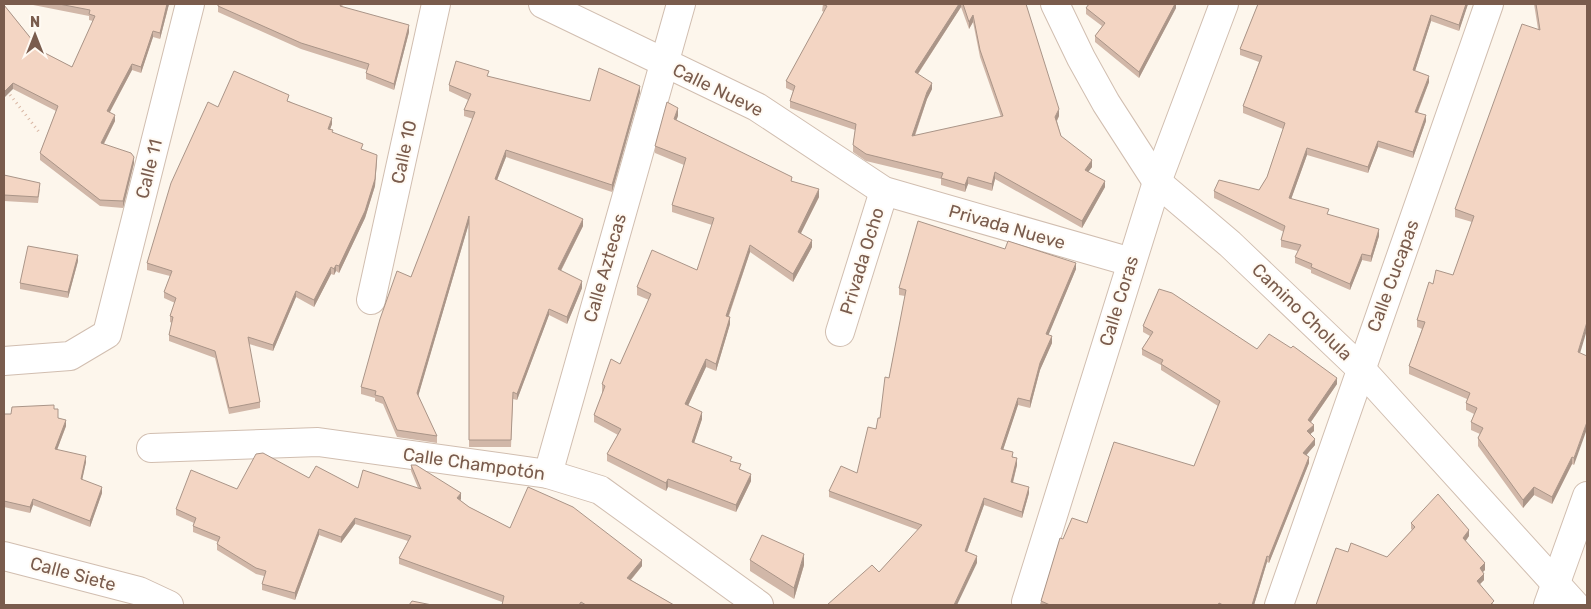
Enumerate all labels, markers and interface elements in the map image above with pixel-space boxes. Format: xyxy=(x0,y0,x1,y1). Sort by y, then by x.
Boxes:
north arrow xyxy=(10,10,60,60)
text: N xyxy=(30,14,40,31)
street label: Calle Nueve xyxy=(669,59,767,121)
street label: Calle 10 xyxy=(387,118,421,186)
street label: Calle 11 xyxy=(131,137,167,201)
street label: Privada Nueve xyxy=(946,200,1068,254)
street label: Privada Ocho xyxy=(835,205,889,317)
street label: Calle Aztecas xyxy=(579,211,631,325)
street label: Calle Cucapas xyxy=(1363,217,1423,335)
street label: Calle Coras xyxy=(1095,253,1143,349)
street label: Camino Cholula xyxy=(1247,259,1357,365)
street label: Calle Champotón xyxy=(402,443,546,485)
street label: Calle Siete xyxy=(28,552,118,596)

